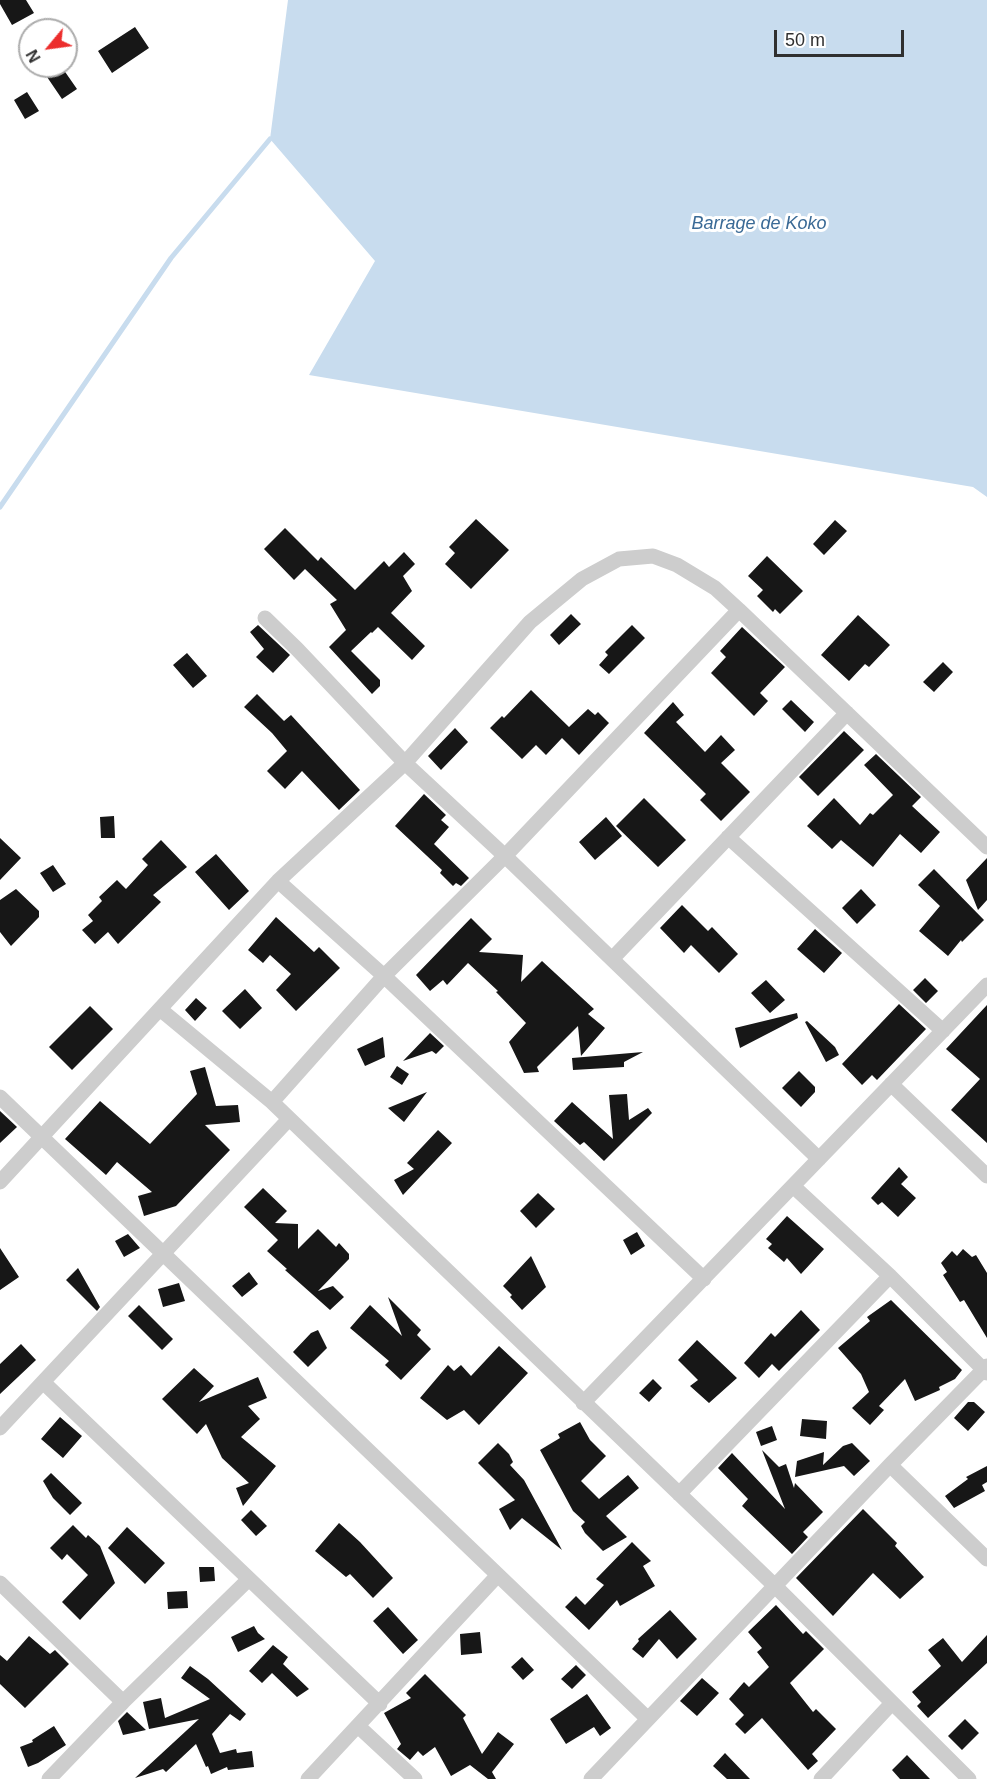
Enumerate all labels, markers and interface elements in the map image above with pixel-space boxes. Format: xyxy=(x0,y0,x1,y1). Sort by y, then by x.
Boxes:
north arrow xyxy=(18,18,78,78)
scale bar xyxy=(777,18,908,56)
text: 50 m xyxy=(785,30,825,50)
text: N xyxy=(23,47,44,65)
water label: Barrage de Koko xyxy=(691,213,827,235)

